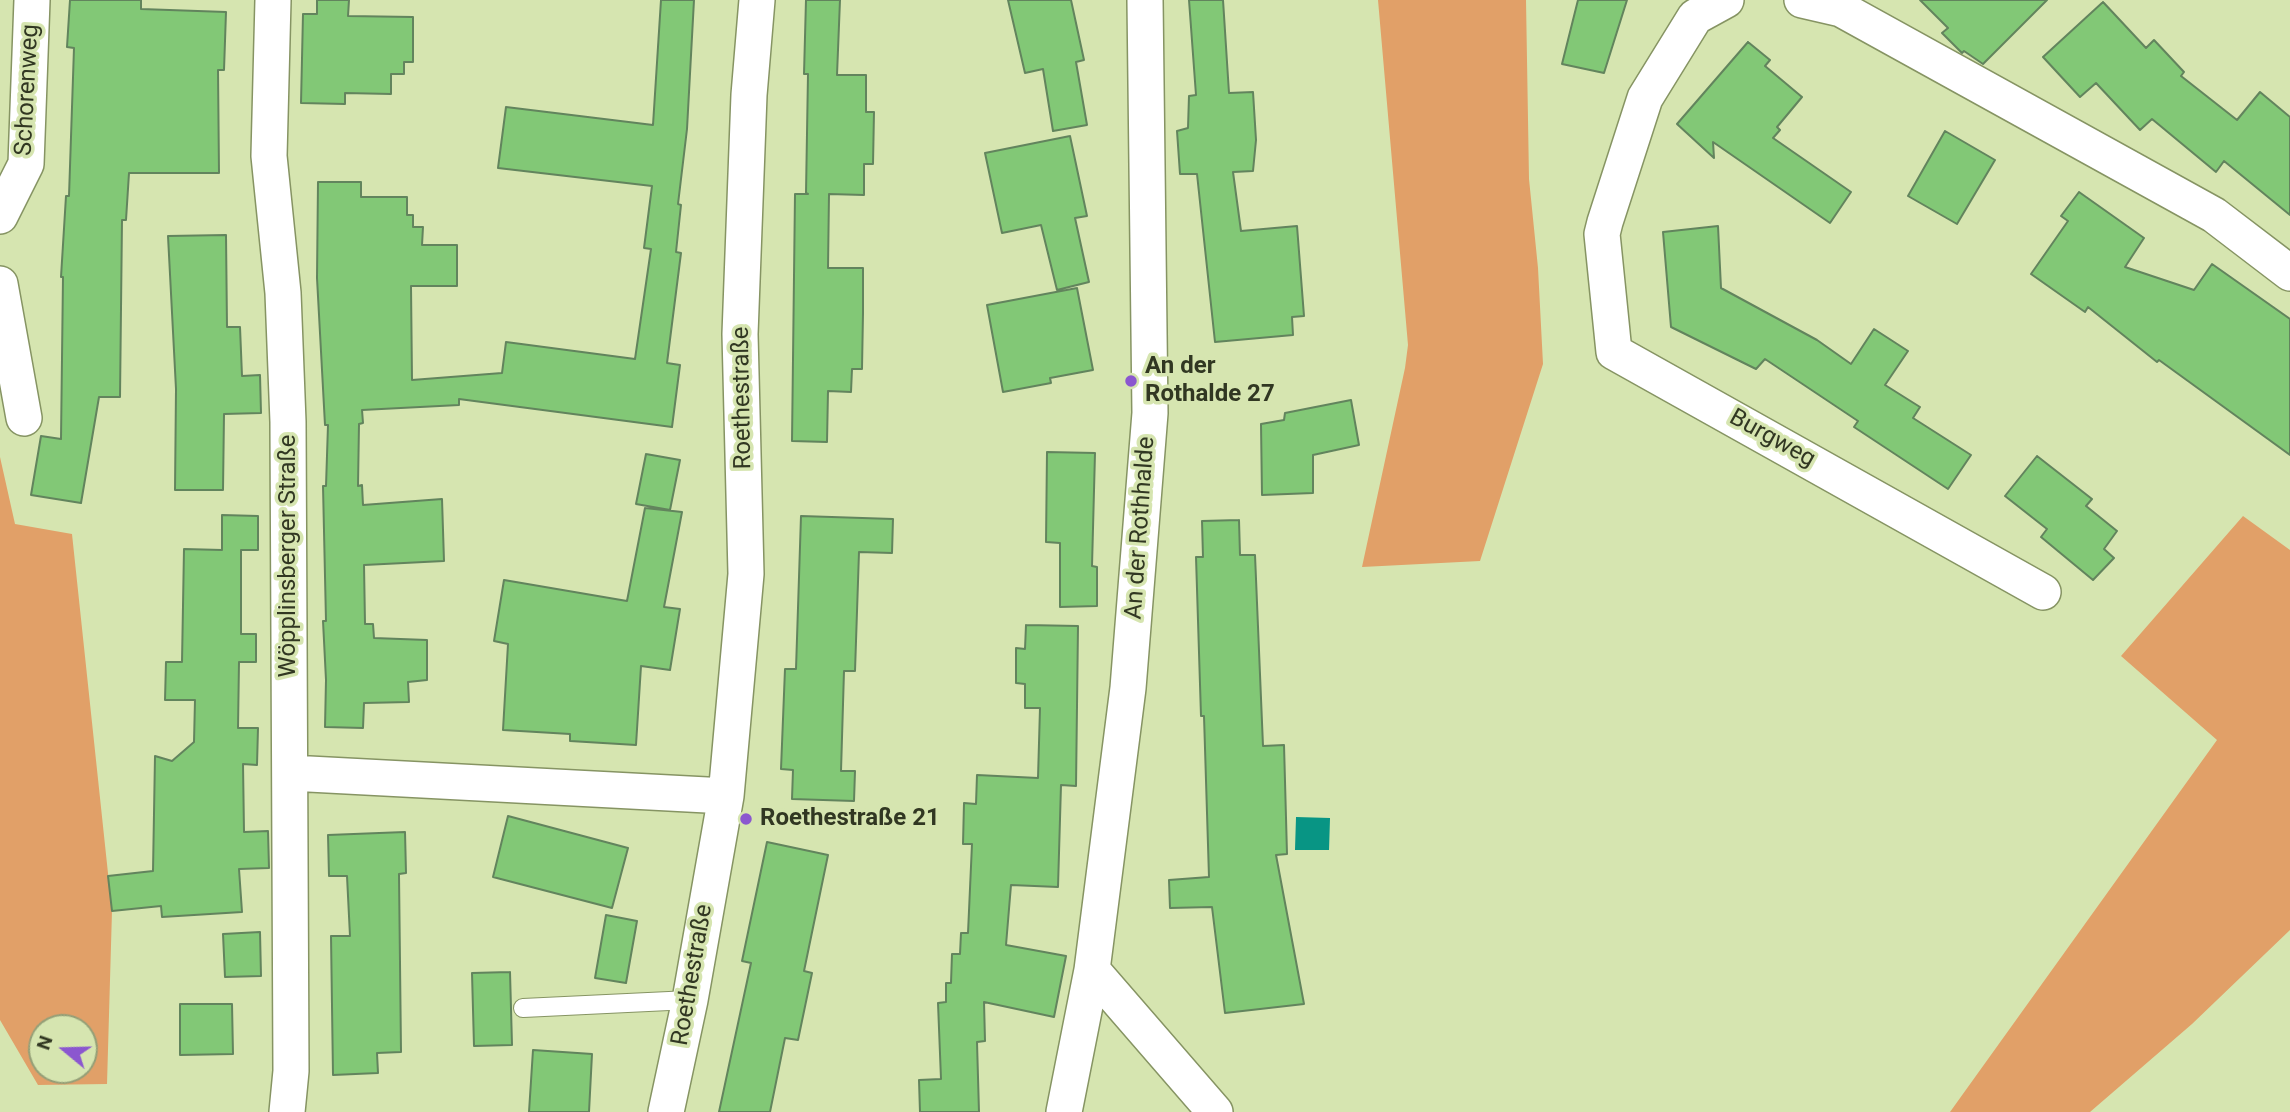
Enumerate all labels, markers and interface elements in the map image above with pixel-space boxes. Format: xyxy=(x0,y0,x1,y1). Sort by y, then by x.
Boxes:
street label: Schorenweg xyxy=(10,23,46,157)
street label: Roethestraße xyxy=(727,326,759,470)
place label: An der Rothalde 27 xyxy=(1145,353,1275,409)
marker: An der Rothalde 27 xyxy=(1123,373,1139,389)
street label: Burgweg xyxy=(1724,404,1820,474)
street label: Wöpplinsberger Straße xyxy=(275,434,303,678)
street label: An der Rothhalde xyxy=(1120,436,1162,620)
place label: Roethestraße 21 xyxy=(760,805,940,833)
marker: Roethestraße 21 xyxy=(738,811,754,827)
street label: Roethestraße xyxy=(666,902,720,1048)
north arrow xyxy=(28,1014,98,1084)
text: N xyxy=(32,1033,58,1053)

